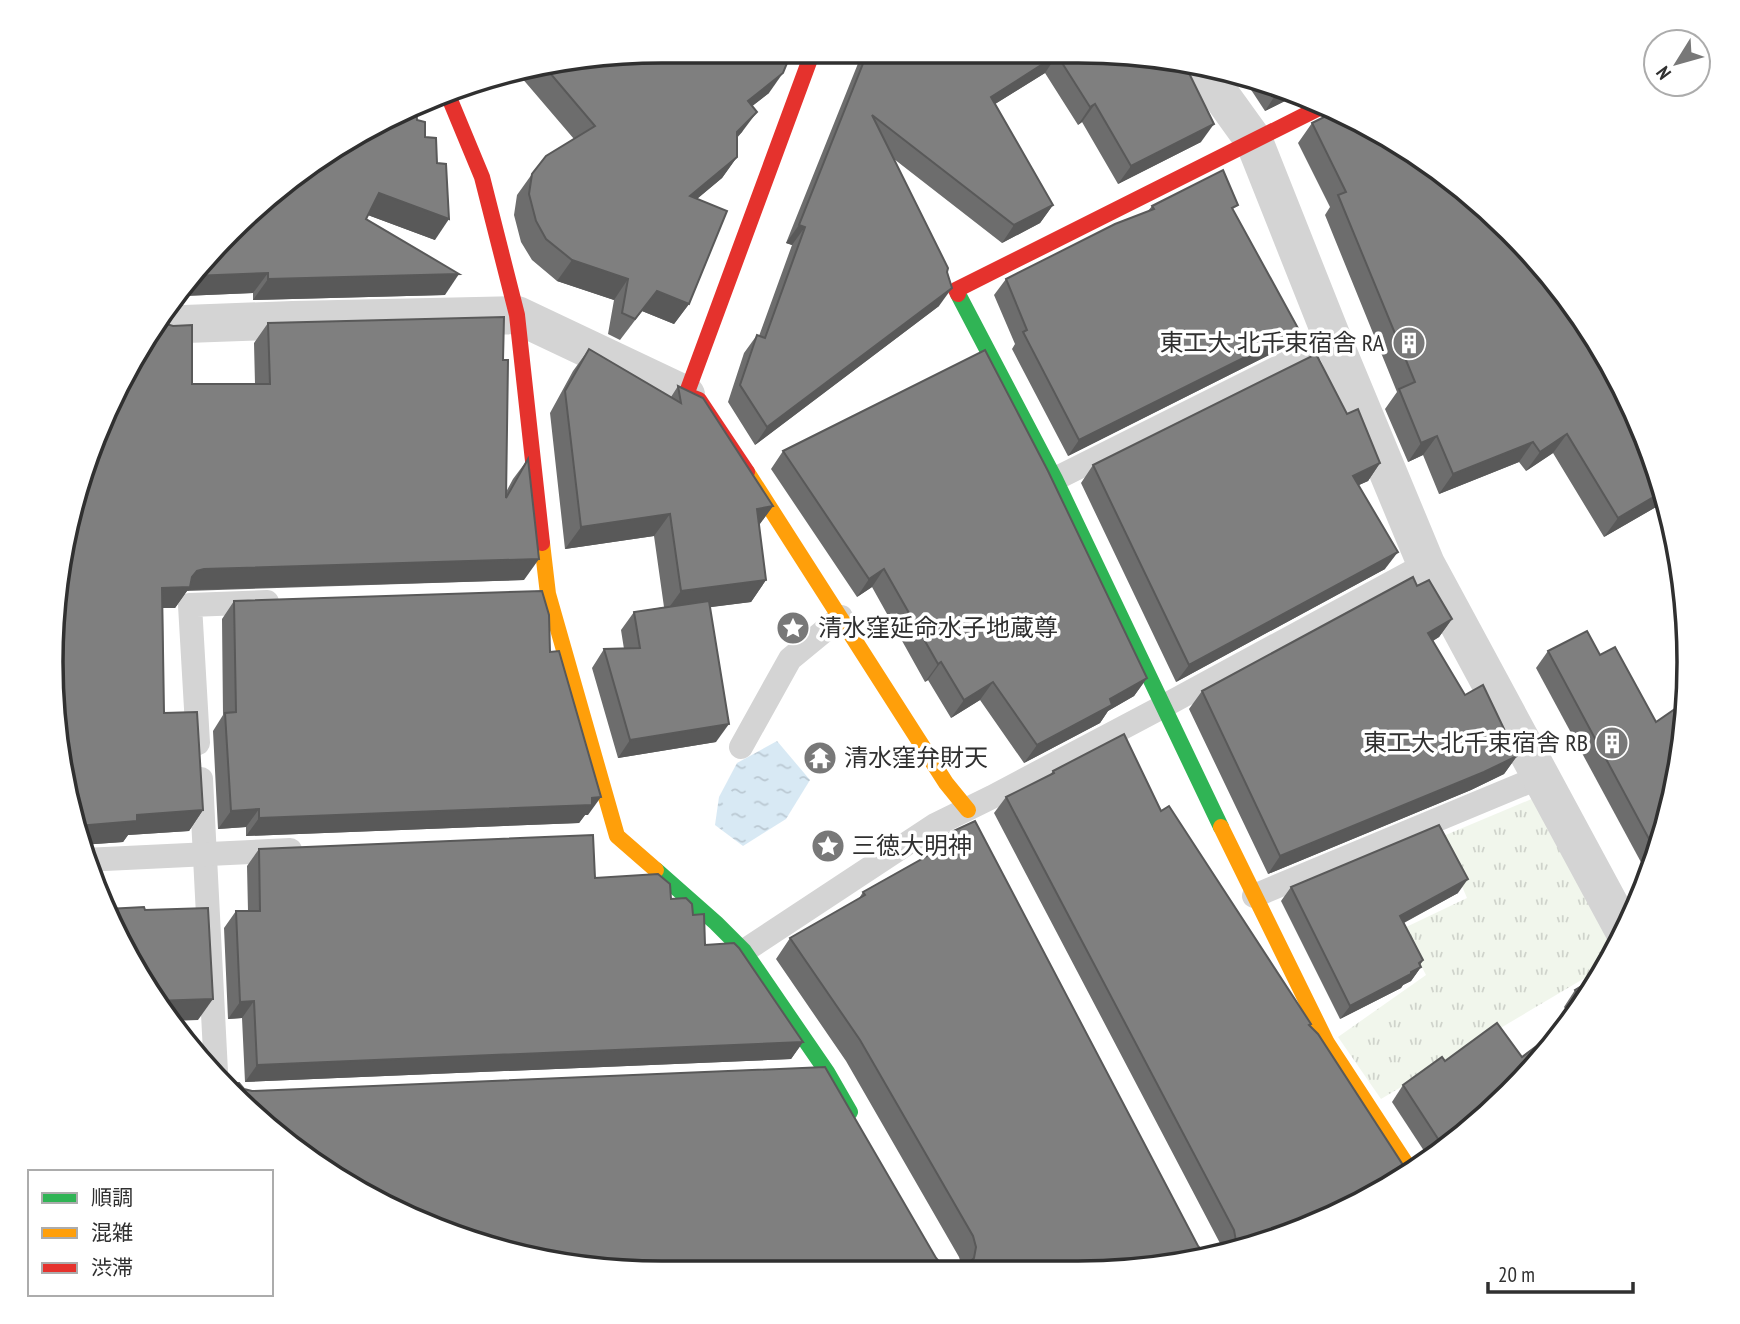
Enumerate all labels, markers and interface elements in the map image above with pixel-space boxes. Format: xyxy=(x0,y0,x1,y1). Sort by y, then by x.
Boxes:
north arrow xyxy=(1642,28,1712,98)
text: N xyxy=(1651,62,1676,85)
building icon: 東工大 北千束宿舎 RA xyxy=(1390,324,1428,362)
place label: 東工大 北千束宿舎 RA xyxy=(1160,327,1385,358)
place icon: 清水窪延命水子地蔵尊 xyxy=(774,609,812,647)
place label: 清水窪延命水子地蔵尊 xyxy=(818,612,1058,643)
building icon: 東工大 北千束宿舎 RB xyxy=(1593,724,1631,762)
place label: 東工大 北千束宿舎 RB xyxy=(1363,727,1588,758)
temple icon: 清水窪弁財天 xyxy=(801,739,839,777)
place label: 清水窪弁財天 xyxy=(844,742,988,773)
place icon: 三徳大明神 xyxy=(809,827,847,865)
place label: 三徳大明神 xyxy=(852,830,972,861)
legend xyxy=(28,1170,273,1296)
text: 順調 xyxy=(91,1184,133,1211)
text: 混雑 xyxy=(91,1219,133,1246)
scale bar xyxy=(1488,1250,1633,1294)
text: 渋滞 xyxy=(91,1254,133,1281)
text: 20 m xyxy=(1498,1261,1535,1288)

